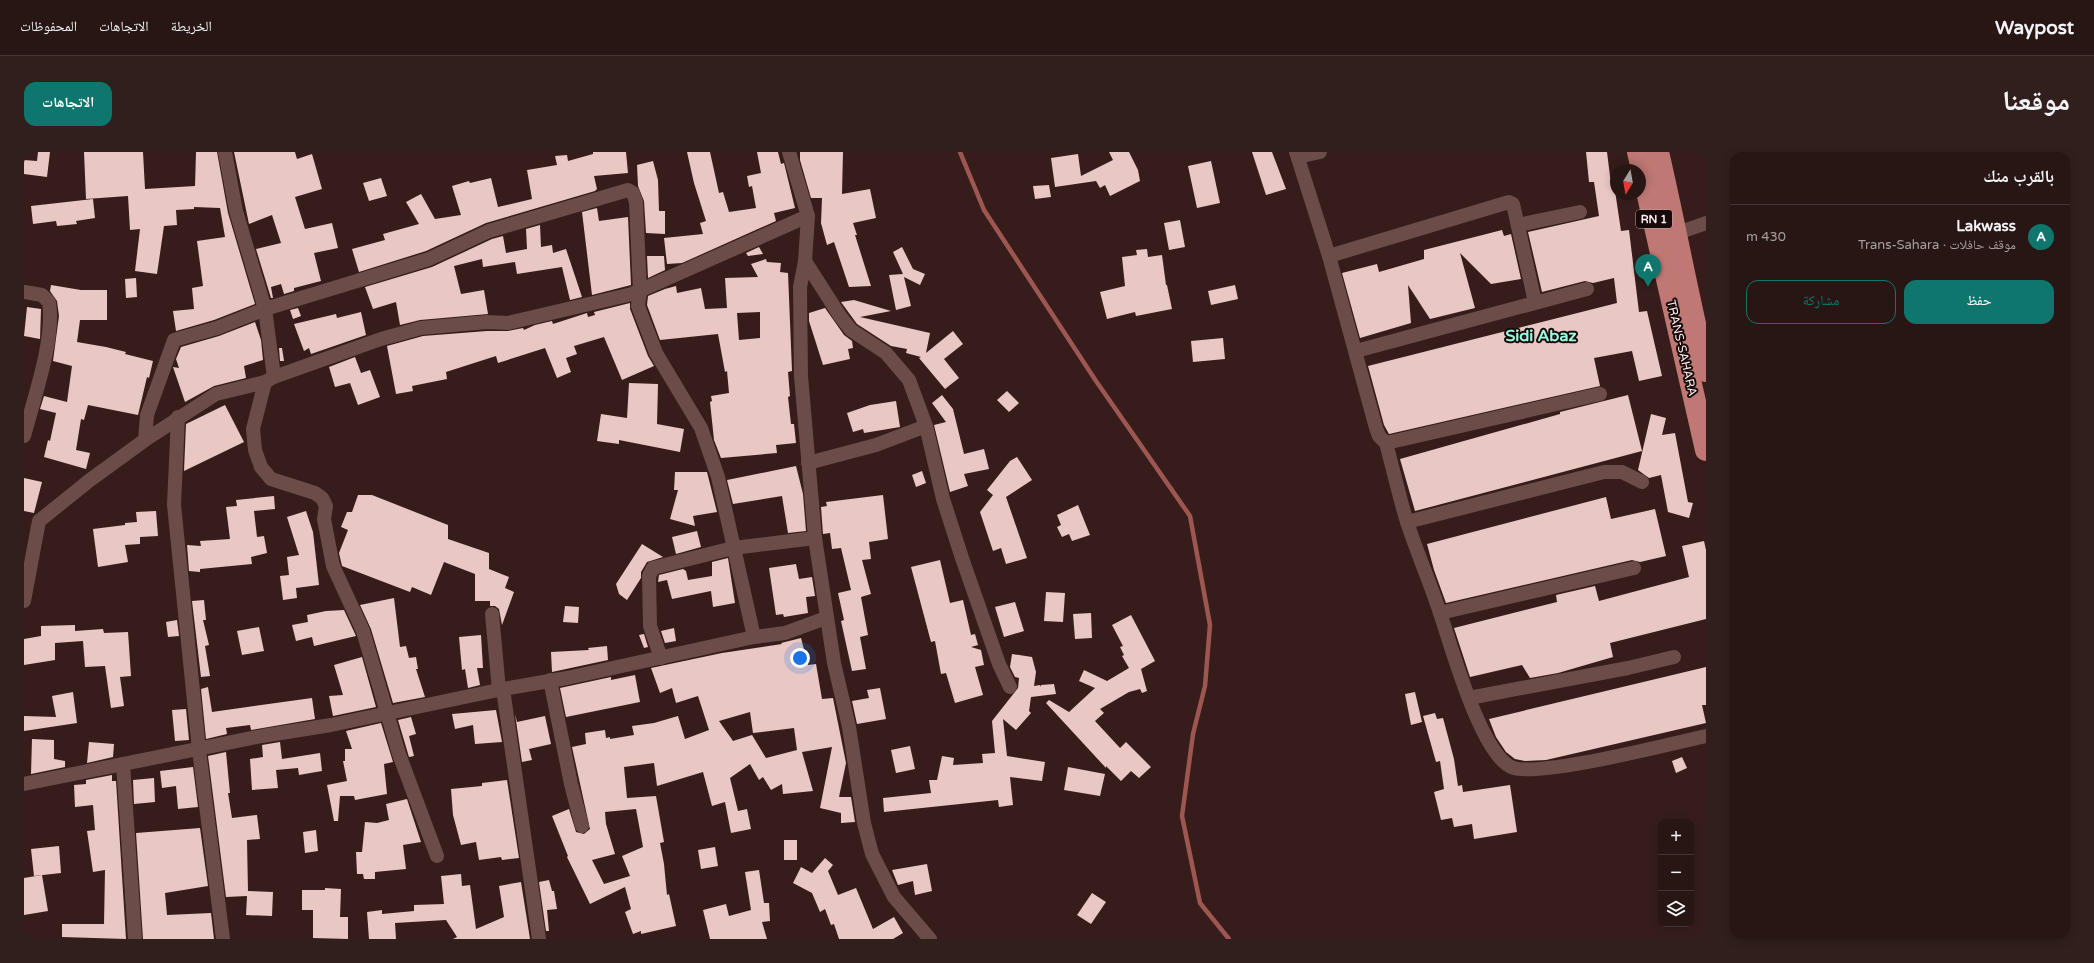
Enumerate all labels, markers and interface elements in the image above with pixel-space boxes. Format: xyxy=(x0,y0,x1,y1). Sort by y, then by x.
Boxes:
text: Waypost xyxy=(1995,17,2074,39)
text: المحفوظات xyxy=(20,18,77,35)
text: الاتجاهات xyxy=(99,18,149,35)
text: الخريطة xyxy=(171,18,212,35)
button: الاتجاهات xyxy=(24,82,112,126)
text: موقعنا xyxy=(2002,84,2070,118)
north arrow xyxy=(1610,164,1646,200)
text: بالقرب منك xyxy=(1983,166,2054,187)
road number: RN 1 xyxy=(1636,210,1672,228)
text: Lakwass xyxy=(1956,217,2016,235)
text: 430 m xyxy=(1746,229,1786,245)
text: A xyxy=(2036,229,2046,245)
text: موقف حافلات · Trans-Sahara xyxy=(1858,237,2016,253)
pin: A xyxy=(1635,254,1661,287)
button: مشاركة xyxy=(1746,280,1896,324)
button: حفظ xyxy=(1904,280,2054,324)
street label: TRANS-SAHARA xyxy=(1664,299,1700,398)
district label: Sidi Abaz xyxy=(1506,326,1576,346)
your location xyxy=(790,648,810,668)
map controls xyxy=(1658,819,1694,927)
button: + xyxy=(1658,819,1694,855)
button: − xyxy=(1658,855,1694,891)
button: layers xyxy=(1658,891,1694,927)

